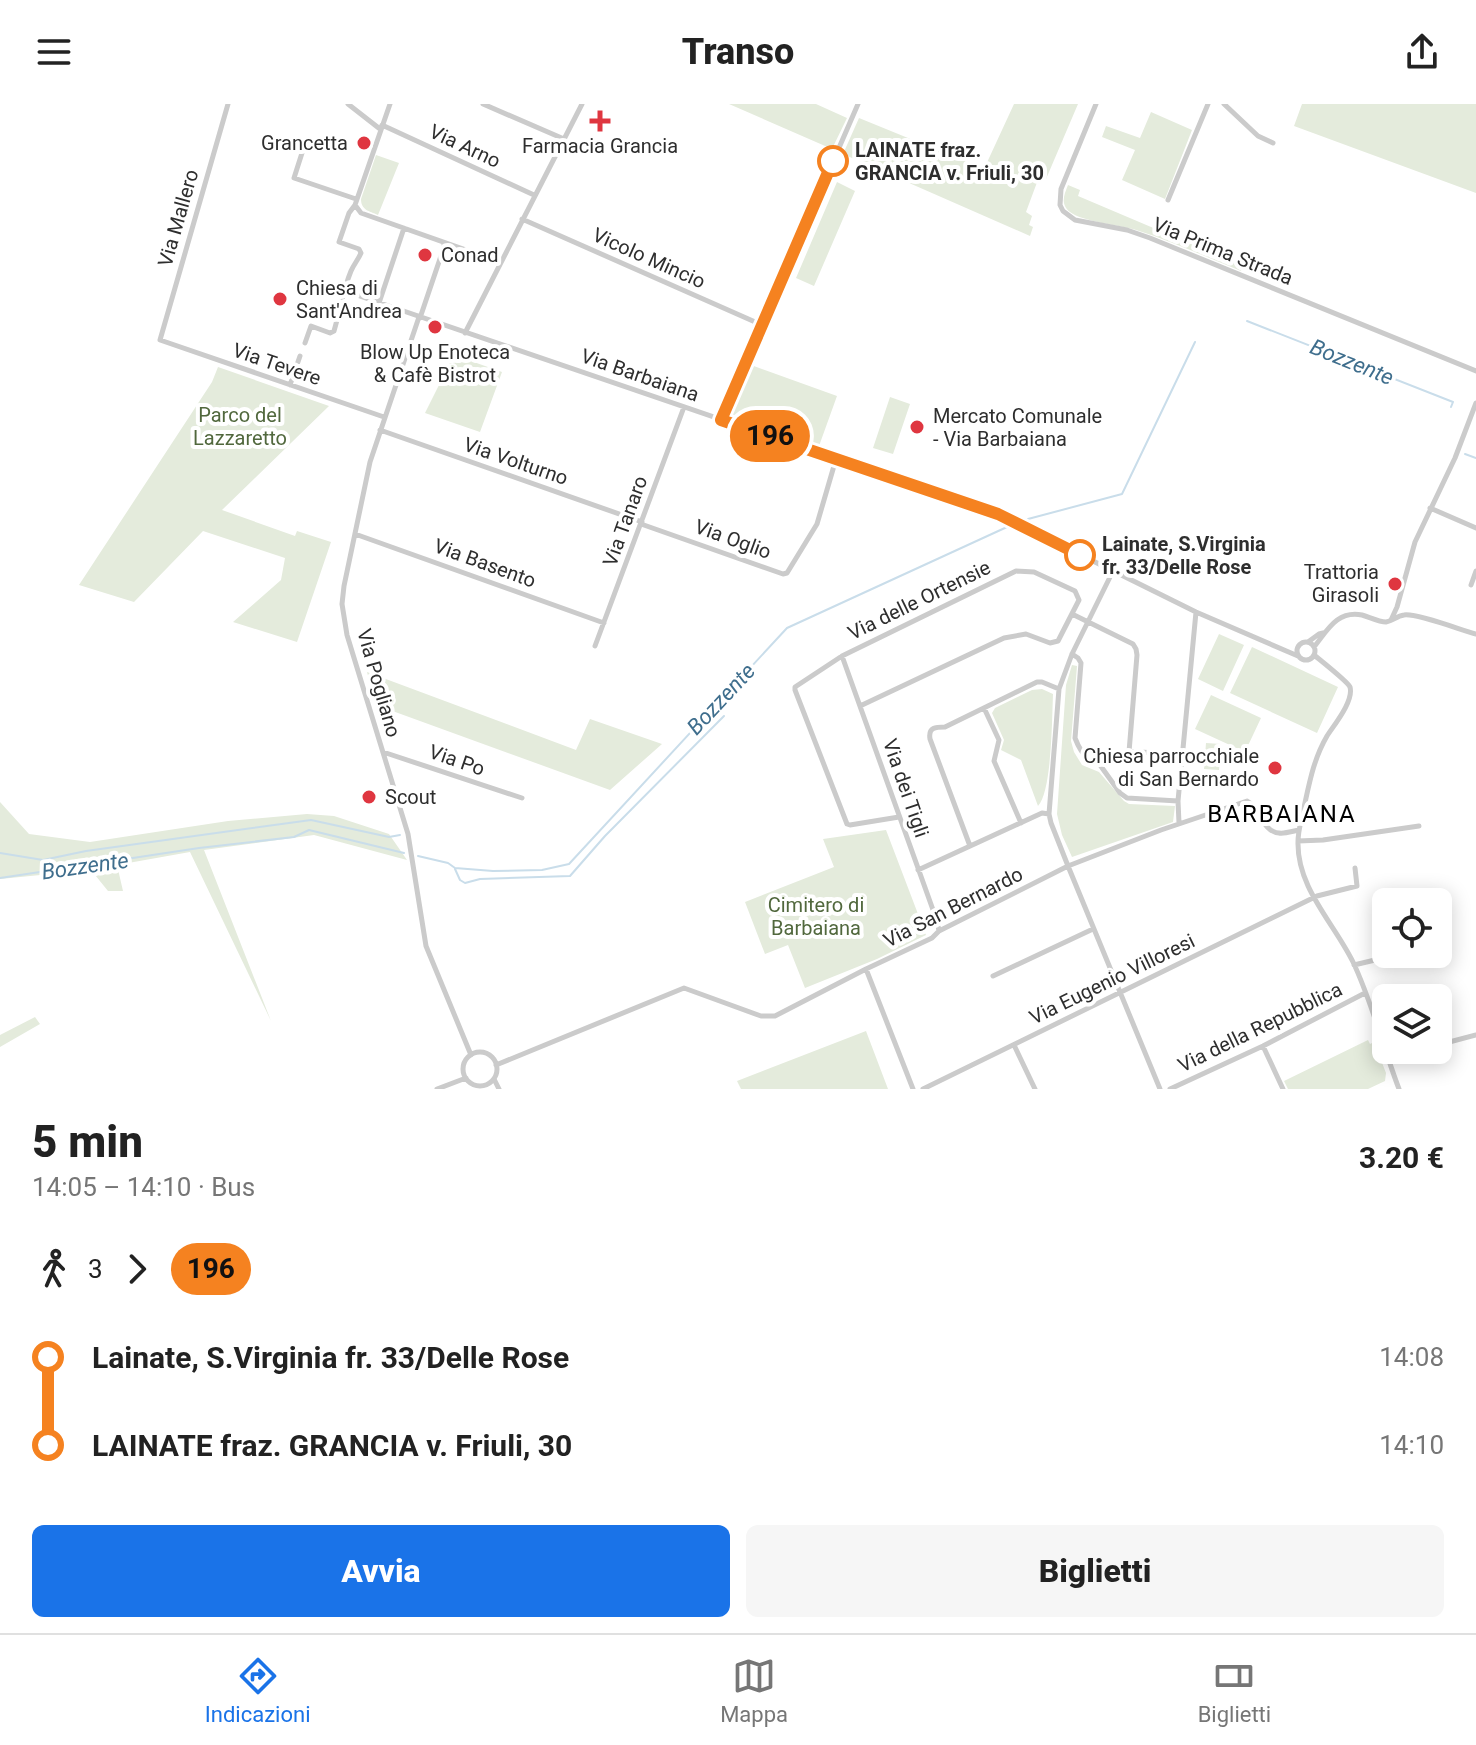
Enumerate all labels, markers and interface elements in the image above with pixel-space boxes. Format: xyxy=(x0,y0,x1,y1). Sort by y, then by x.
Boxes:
icon: menu xyxy=(32,30,76,74)
icon: share xyxy=(1400,30,1444,74)
text: Transo xyxy=(682,31,794,73)
marker: Farmacia Grancia xyxy=(591,112,609,130)
street label: Via Arno xyxy=(426,119,504,173)
place label: Grancetta xyxy=(261,131,348,155)
marker: Grancetta xyxy=(355,134,373,152)
place label: Farmacia Grancia xyxy=(522,134,678,158)
place label: LAINATE fraz. GRANCIA v. Friuli, 30 xyxy=(855,138,1044,185)
marker: LAINATE fraz. GRANCIA v. Friuli, 30 xyxy=(818,146,848,176)
street label: Via Mallero xyxy=(153,167,203,269)
street label: Via Prima Strada xyxy=(1149,212,1297,290)
street label: Vicolo Mincio xyxy=(589,222,709,294)
place label: Conad xyxy=(441,243,499,267)
marker: Conad xyxy=(416,246,434,264)
place label: Chiesa di Sant'Andrea xyxy=(296,276,402,323)
marker: Chiesa di Sant'Andrea xyxy=(271,290,289,308)
marker: Blow Up Enoteca & Cafè Bistrot xyxy=(426,318,444,336)
water label: Bozzente xyxy=(1307,334,1397,390)
street label: Via Tevere xyxy=(230,338,324,390)
place label: Blow Up Enoteca & Cafè Bistrot xyxy=(360,340,510,387)
street label: Via Barbaiana xyxy=(578,344,702,406)
park label: Parco del Lazzaretto xyxy=(193,403,287,450)
place label: Mercato Comunale - Via Barbaiana xyxy=(933,404,1102,451)
line badge: 196 xyxy=(724,410,816,462)
marker: Mercato Comunale - Via Barbaiana xyxy=(908,418,926,436)
text: 196 xyxy=(746,419,794,452)
street label: Via Volturno xyxy=(461,432,571,490)
street label: Via Tanaro xyxy=(598,472,652,570)
street label: Via Oglio xyxy=(692,514,774,564)
place label: Lainate, S.Virginia fr. 33/Delle Rose xyxy=(1102,532,1266,579)
street label: Via Basento xyxy=(431,534,539,592)
marker: Lainate, S.Virginia fr. 33/Delle Rose xyxy=(1065,540,1095,570)
street label: Via delle Ortensie xyxy=(844,555,994,645)
place label: Trattoria Girasoli xyxy=(1304,560,1379,607)
marker: Trattoria Girasoli xyxy=(1386,575,1404,593)
street label: Via Pogliano xyxy=(352,626,406,740)
water label: Bozzente xyxy=(682,658,760,740)
street label: Via dei Tigli xyxy=(878,736,934,840)
street label: Via Po xyxy=(426,739,488,781)
place label: Chiesa parrocchiale di San Bernardo xyxy=(1083,744,1259,791)
marker: Chiesa parrocchiale di San Bernardo xyxy=(1266,759,1284,777)
place label: Scout xyxy=(385,785,436,809)
marker: Scout xyxy=(360,788,378,806)
district label: BARBAIANA xyxy=(1207,800,1357,828)
water label: Bozzente xyxy=(40,848,130,884)
street label: Via San Bernardo xyxy=(879,862,1027,952)
map controls xyxy=(1372,888,1452,1064)
button: locate xyxy=(1372,888,1452,968)
park label: Cimitero di Barbaiana xyxy=(768,893,864,940)
street label: Via Eugenio Villoresi xyxy=(1025,929,1199,1029)
street label: Via della Repubblica xyxy=(1174,977,1346,1077)
button: layers xyxy=(1372,984,1452,1064)
text: 5 min xyxy=(32,1116,143,1168)
text: 3.20 € xyxy=(1359,1140,1444,1175)
text: 14:05 – 14:10 · Bus xyxy=(32,1172,255,1202)
icon: walk xyxy=(32,1247,76,1291)
icon: forward xyxy=(115,1247,159,1291)
text: 196 xyxy=(187,1252,235,1285)
text: 3 xyxy=(88,1254,103,1284)
text: Lainate, S.Virginia fr. 33/Delle Rose xyxy=(92,1340,569,1375)
text: 14:08 xyxy=(1379,1342,1444,1372)
text: LAINATE fraz. GRANCIA v. Friuli, 30 xyxy=(92,1428,572,1463)
text: 14:10 xyxy=(1379,1430,1444,1460)
button: Avvia xyxy=(32,1525,730,1617)
button: Biglietti xyxy=(746,1525,1444,1617)
tab: Indicazioni xyxy=(205,1654,311,1727)
tab: Mappa xyxy=(720,1654,788,1727)
tab: Biglietti xyxy=(1198,1654,1271,1727)

